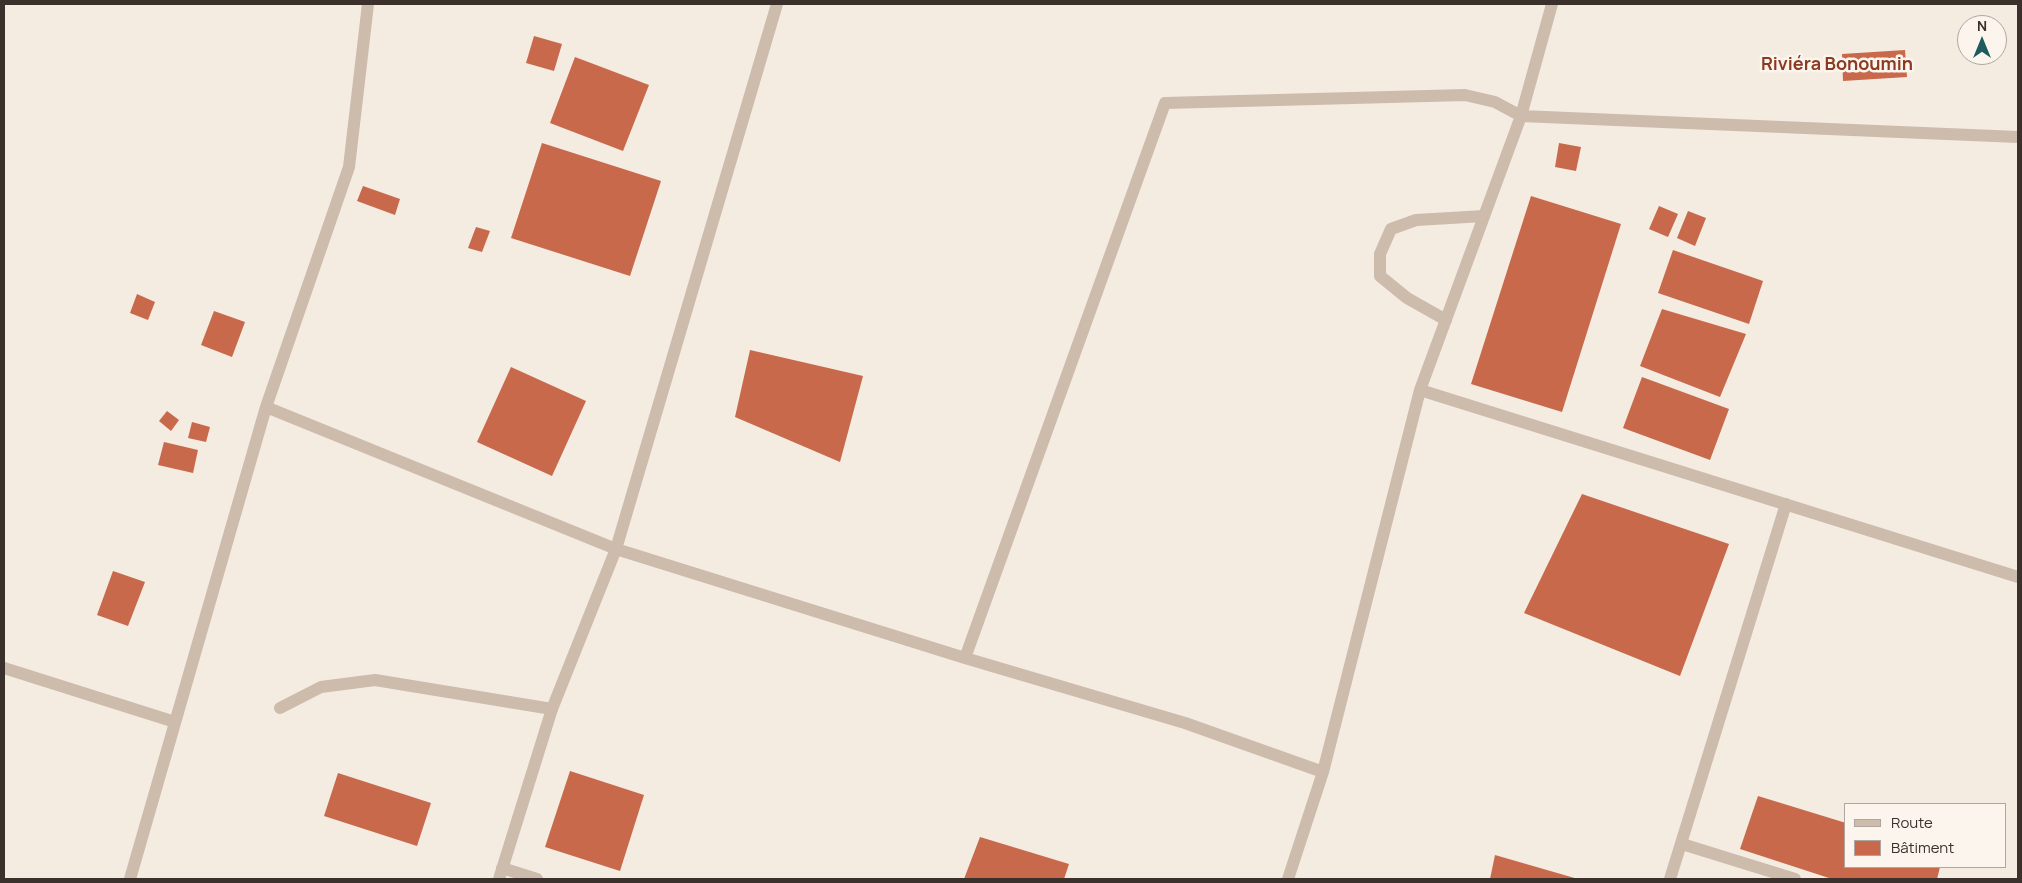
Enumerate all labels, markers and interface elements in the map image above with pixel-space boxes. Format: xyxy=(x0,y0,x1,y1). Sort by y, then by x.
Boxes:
north arrow xyxy=(1957,15,2007,65)
text: N xyxy=(1977,16,1987,35)
district label: Riviéra Bonoumin xyxy=(1761,54,1913,76)
legend xyxy=(1844,803,2007,868)
text: Route xyxy=(1891,812,1933,833)
text: Bâtiment xyxy=(1891,837,1954,858)

